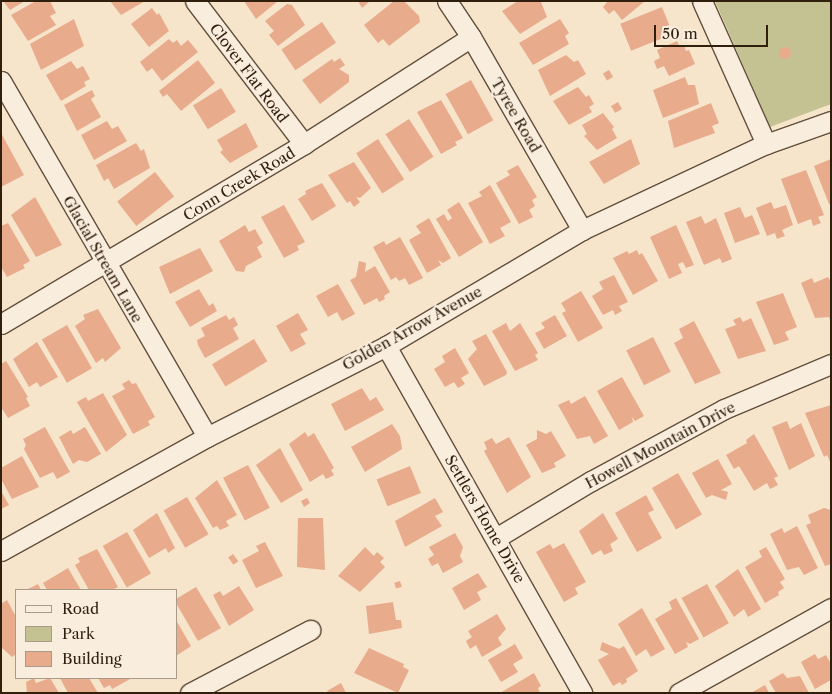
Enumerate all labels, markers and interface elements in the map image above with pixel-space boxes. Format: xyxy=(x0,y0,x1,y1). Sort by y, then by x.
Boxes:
scale bar xyxy=(657,15,771,47)
street label: Clover Flat Road xyxy=(206,20,292,126)
text: 50 m xyxy=(662,24,698,43)
street label: Tyree Road xyxy=(487,75,545,155)
street label: Conn Creek Road xyxy=(180,143,298,225)
street label: Glacial Stream Lane xyxy=(59,192,147,326)
street label: Golden Arrow Avenue xyxy=(338,282,486,374)
street label: Howell Mountain Drive xyxy=(582,398,738,492)
street label: Settlers Home Drive xyxy=(441,452,529,586)
legend xyxy=(15,589,178,679)
text: Road xyxy=(62,599,99,618)
text: Park xyxy=(62,624,95,643)
text: Building xyxy=(62,649,122,668)

